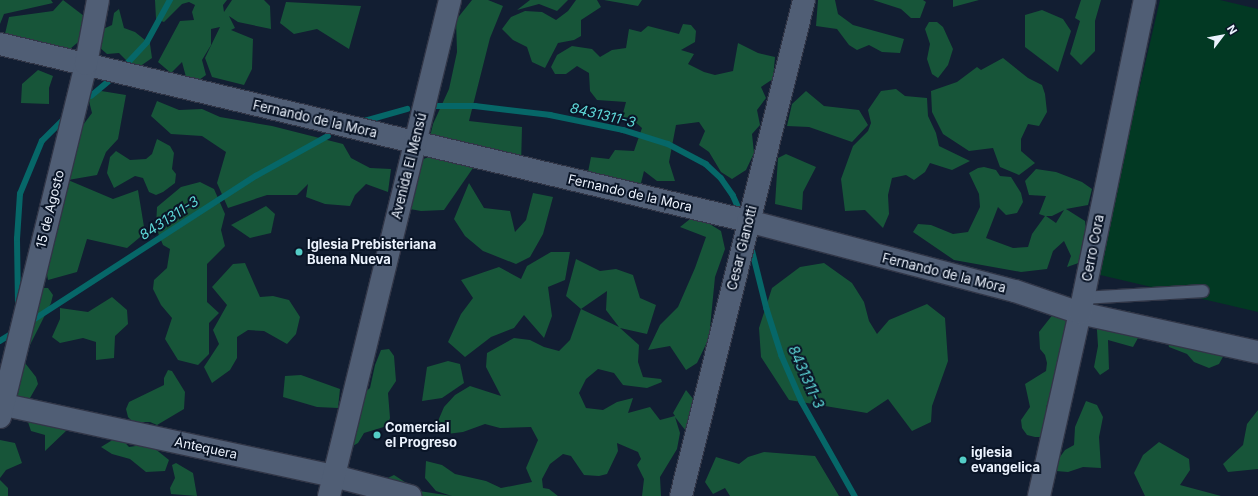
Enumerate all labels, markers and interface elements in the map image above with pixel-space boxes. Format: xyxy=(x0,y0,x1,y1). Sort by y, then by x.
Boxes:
north arrow xyxy=(1202,16,1242,56)
text: N xyxy=(1224,22,1240,37)
street label: Fernando de la Mora xyxy=(251,97,379,141)
water label: 8431311-3 xyxy=(568,99,638,131)
street label: Avenida El Mensú xyxy=(388,111,430,221)
street label: 15 de Agosto xyxy=(33,169,67,249)
street label: Fernando de la Mora xyxy=(566,171,694,215)
water label: 8431311-3 xyxy=(136,193,202,243)
street label: Cesar Gianotti xyxy=(724,204,760,292)
street label: Cerro Cora xyxy=(1079,213,1107,283)
place label: Iglesia Prebisteriana Buena Nueva xyxy=(307,237,436,268)
marker: Iglesia Prebisteriana Buena Nueva xyxy=(294,247,304,257)
street label: Fernando de la Mora xyxy=(881,250,1007,296)
water label: 8431311-3 xyxy=(785,343,827,411)
place label: Comercial el Progreso xyxy=(385,420,457,451)
marker: Comercial el Progreso xyxy=(372,430,382,440)
street label: Antequera xyxy=(173,434,239,462)
place label: iglesia evangelica xyxy=(971,445,1040,476)
marker: iglesia evangelica xyxy=(958,455,968,465)

